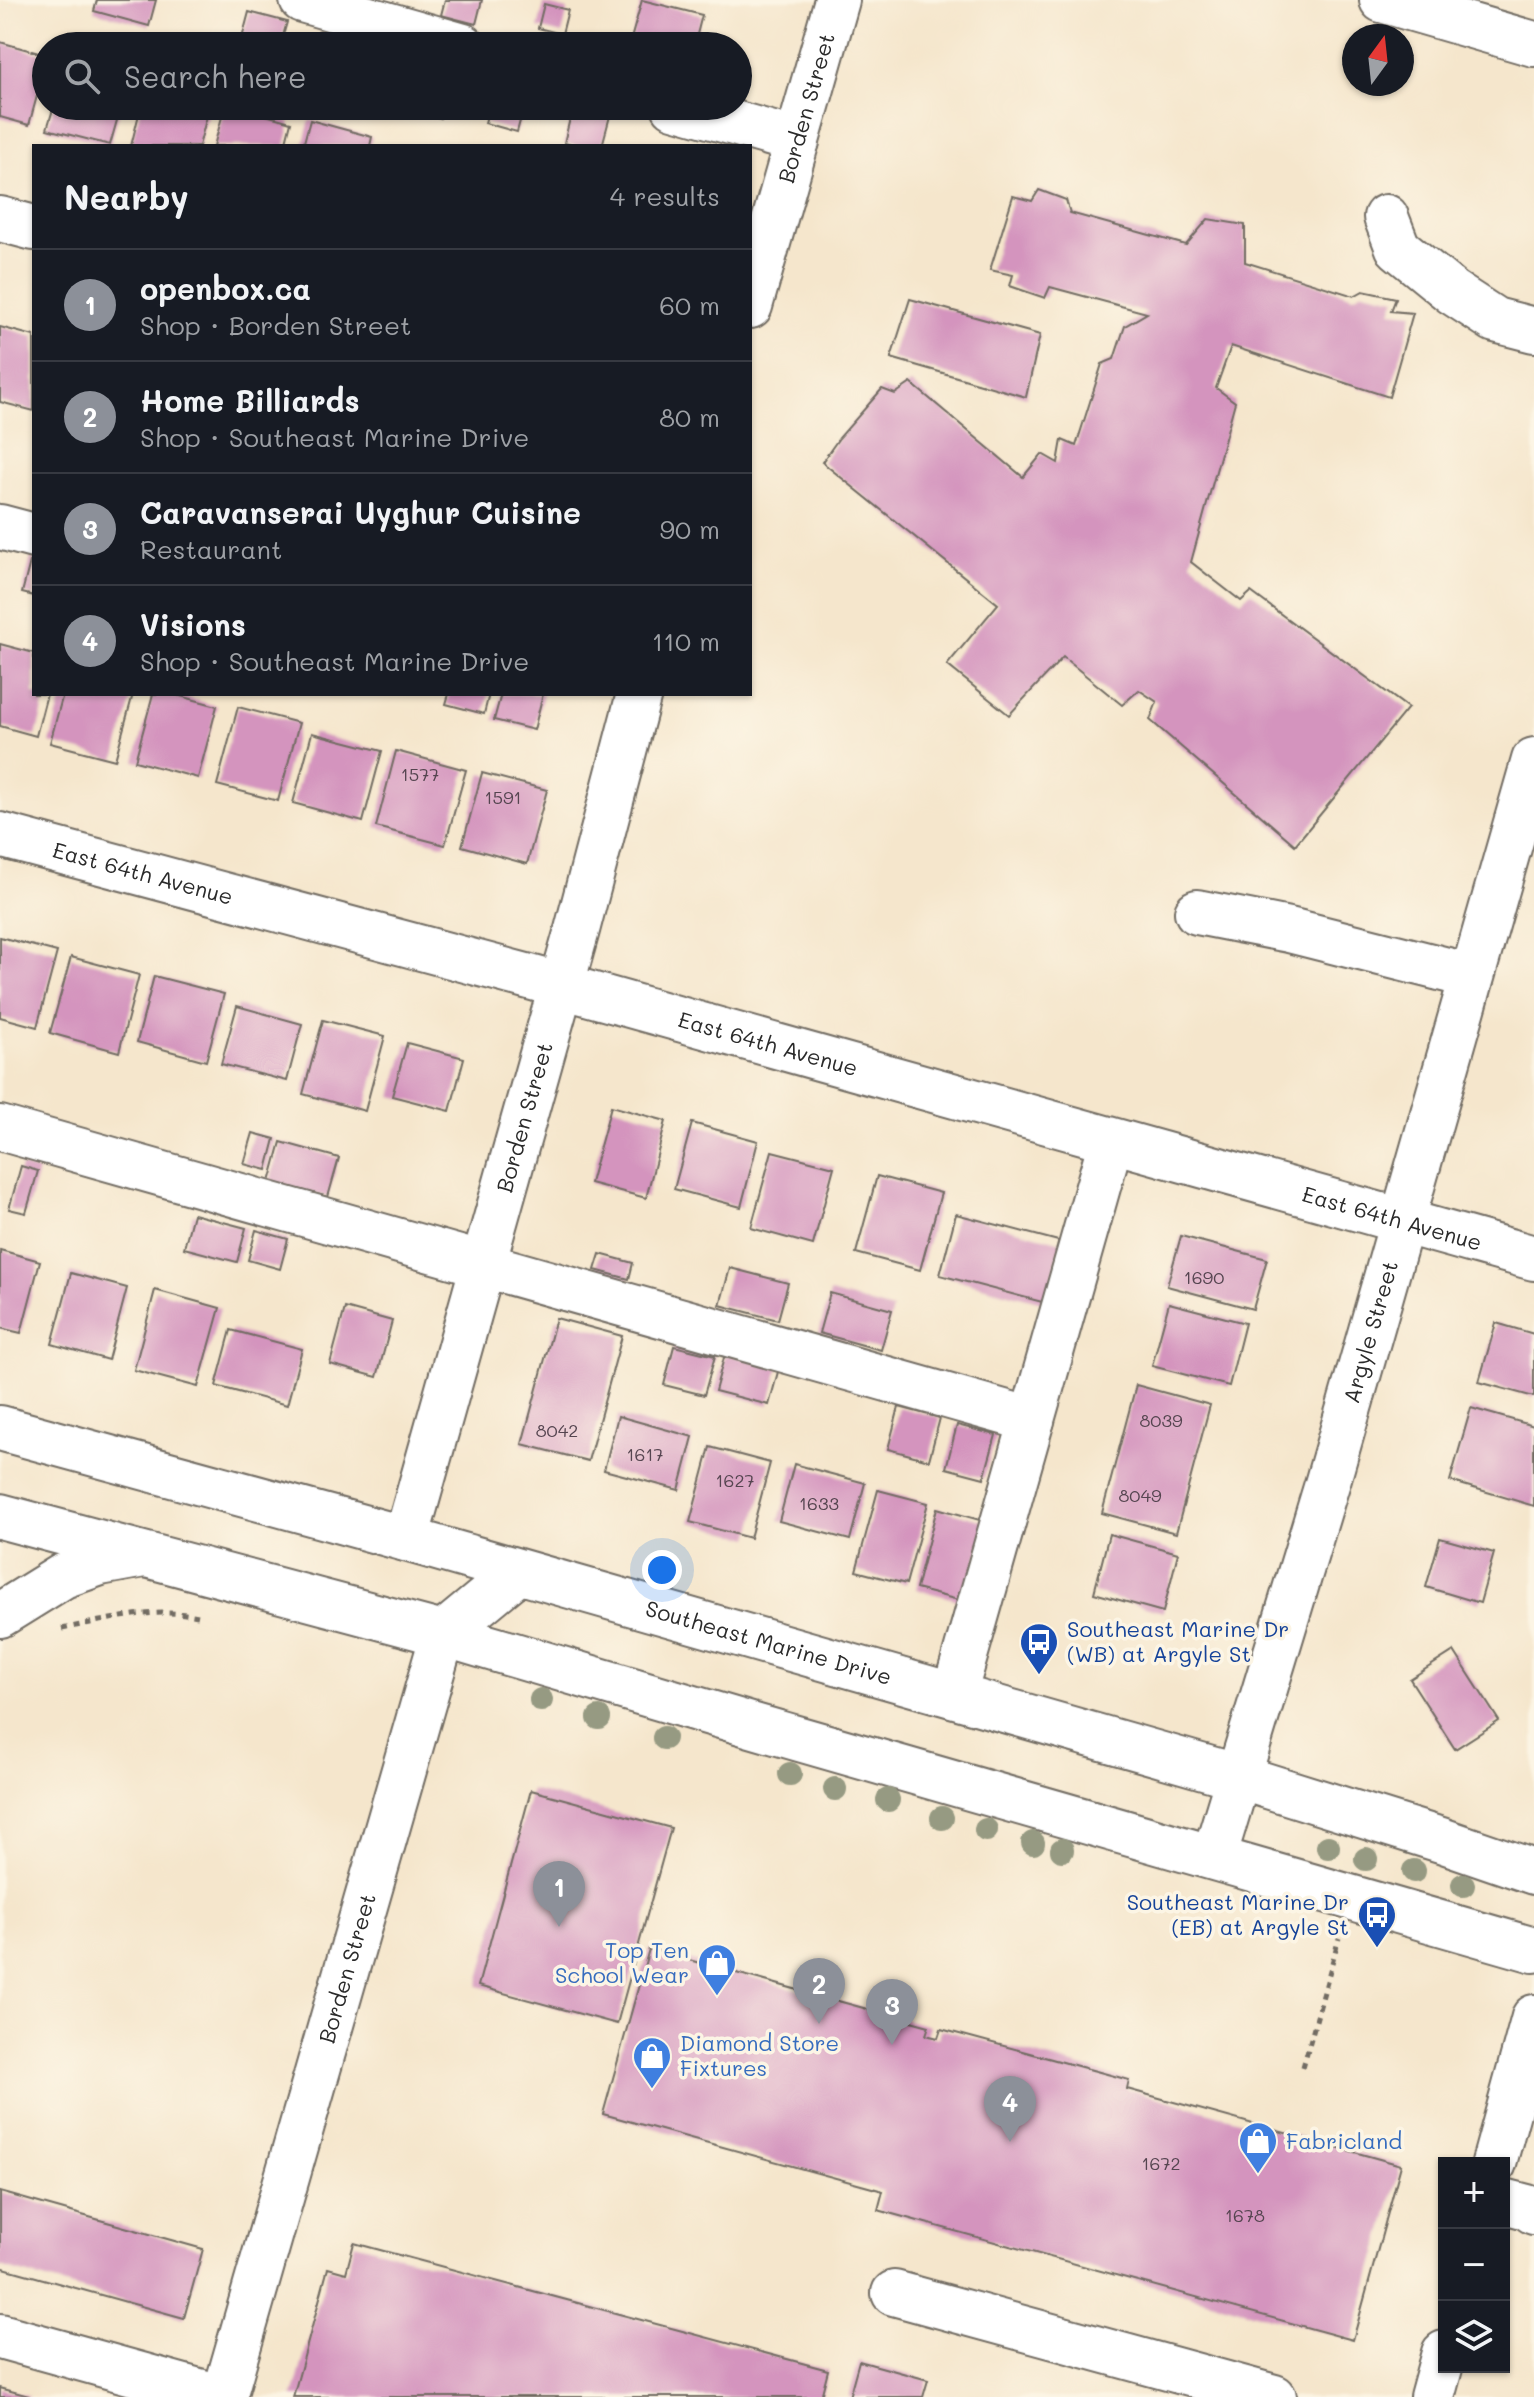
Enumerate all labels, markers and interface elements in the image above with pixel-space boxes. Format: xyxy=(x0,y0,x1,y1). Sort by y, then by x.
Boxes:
north arrow xyxy=(1342,24,1414,96)
street label: Borden Street xyxy=(771,29,841,186)
search box xyxy=(32,32,752,120)
icon: search xyxy=(60,54,104,98)
text: Search here xyxy=(124,56,307,96)
text: Nearby xyxy=(64,174,189,219)
text: 4 results xyxy=(610,179,720,213)
text: openbox.ca xyxy=(140,268,311,308)
text: 1 xyxy=(84,288,96,322)
text: 60 m xyxy=(659,288,720,322)
text: Shop · Borden Street xyxy=(140,308,411,342)
text: Home Billiards xyxy=(140,380,360,420)
text: 2 xyxy=(83,400,97,434)
text: 80 m xyxy=(659,400,720,434)
text: Shop · Southeast Marine Drive xyxy=(140,420,529,454)
text: Caravanserai Uyghur Cuisine xyxy=(140,492,581,532)
text: 3 xyxy=(82,512,98,546)
text: 90 m xyxy=(660,512,720,546)
text: Restaurant xyxy=(140,532,282,566)
text: Visions xyxy=(140,604,246,644)
text: 4 xyxy=(82,624,98,658)
text: 110 m xyxy=(652,624,720,658)
text: Shop · Southeast Marine Drive xyxy=(140,644,529,678)
house number: 1577 xyxy=(401,762,439,786)
house number: 1591 xyxy=(484,785,522,809)
street label: East 64th Avenue xyxy=(50,835,236,911)
street label: East 64th Avenue xyxy=(675,1004,861,1082)
street label: Borden Street xyxy=(489,1039,559,1196)
street label: East 64th Avenue xyxy=(1299,1179,1485,1257)
street label: Argyle Street xyxy=(1336,1257,1404,1406)
house number: 1690 xyxy=(1184,1265,1224,1289)
house number: 8039 xyxy=(1139,1408,1183,1432)
house number: 8042 xyxy=(536,1418,578,1442)
house number: 1617 xyxy=(627,1442,663,1466)
house number: 1627 xyxy=(716,1468,754,1492)
house number: 8049 xyxy=(1118,1483,1162,1507)
house number: 1633 xyxy=(799,1491,839,1515)
your location xyxy=(642,1550,682,1590)
street label: Southeast Marine Drive xyxy=(642,1593,895,1691)
place label: Southeast Marine Dr (WB) at Argyle St xyxy=(1067,1614,1289,1668)
bus stop icon: Southeast Marine Dr (WB) at Argyle St xyxy=(1018,1621,1060,1676)
pin: 1 xyxy=(533,1861,585,1927)
place label: Southeast Marine Dr (EB) at Argyle St xyxy=(1127,1887,1349,1941)
street label: Borden Street xyxy=(311,1890,382,2046)
bus stop icon: Southeast Marine Dr (EB) at Argyle St xyxy=(1356,1894,1398,1949)
place label: Top Ten School Wear xyxy=(555,1935,689,1989)
shop icon: Top Ten School Wear xyxy=(696,1942,738,1997)
pin: 2 xyxy=(793,1958,845,2024)
pin: 3 xyxy=(866,1979,918,2045)
place label: Diamond Store Fixtures xyxy=(680,2028,839,2082)
shop icon: Diamond Store Fixtures xyxy=(631,2035,673,2090)
pin: 4 xyxy=(984,2076,1036,2142)
shop icon: Fabricland xyxy=(1237,2120,1279,2175)
place label: Fabricland xyxy=(1286,2126,1402,2155)
house number: 1672 xyxy=(1142,2151,1180,2175)
map controls xyxy=(1438,2157,1510,2373)
button: + xyxy=(1438,2157,1510,2229)
house number: 1678 xyxy=(1225,2203,1265,2227)
button: − xyxy=(1438,2229,1510,2301)
button: layers xyxy=(1438,2301,1510,2373)

